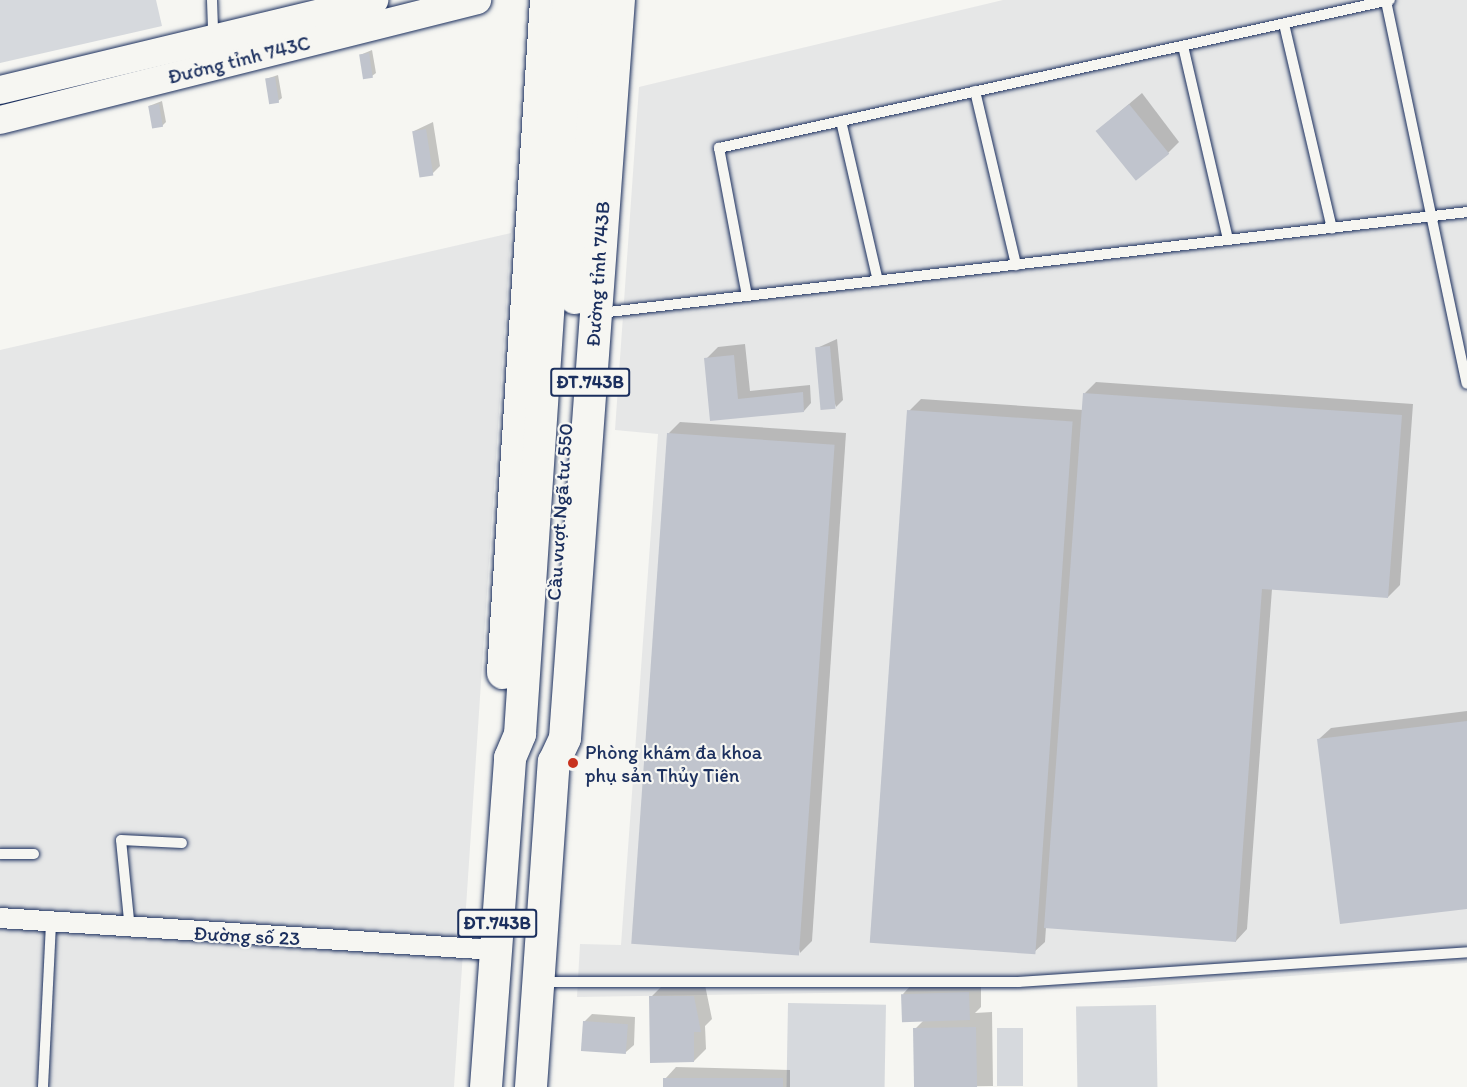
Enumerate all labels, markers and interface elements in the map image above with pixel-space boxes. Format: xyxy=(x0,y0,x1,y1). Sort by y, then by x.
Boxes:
street label: Đường tỉnh 743C xyxy=(165,31,313,89)
street label: Đường tỉnh 743B xyxy=(581,200,615,348)
road number: ĐT.743B xyxy=(550,367,630,397)
street label: Cầu vượt Ngã tư 550 xyxy=(542,422,578,602)
place label: Phòng khám đa khoa phụ sản Thủy Tiên xyxy=(585,740,762,787)
marker: Phòng khám đa khoa phụ sản Thủy Tiên xyxy=(566,756,580,770)
road number: ĐT.743B xyxy=(456,908,538,938)
street label: Đường số 23 xyxy=(193,921,301,951)

